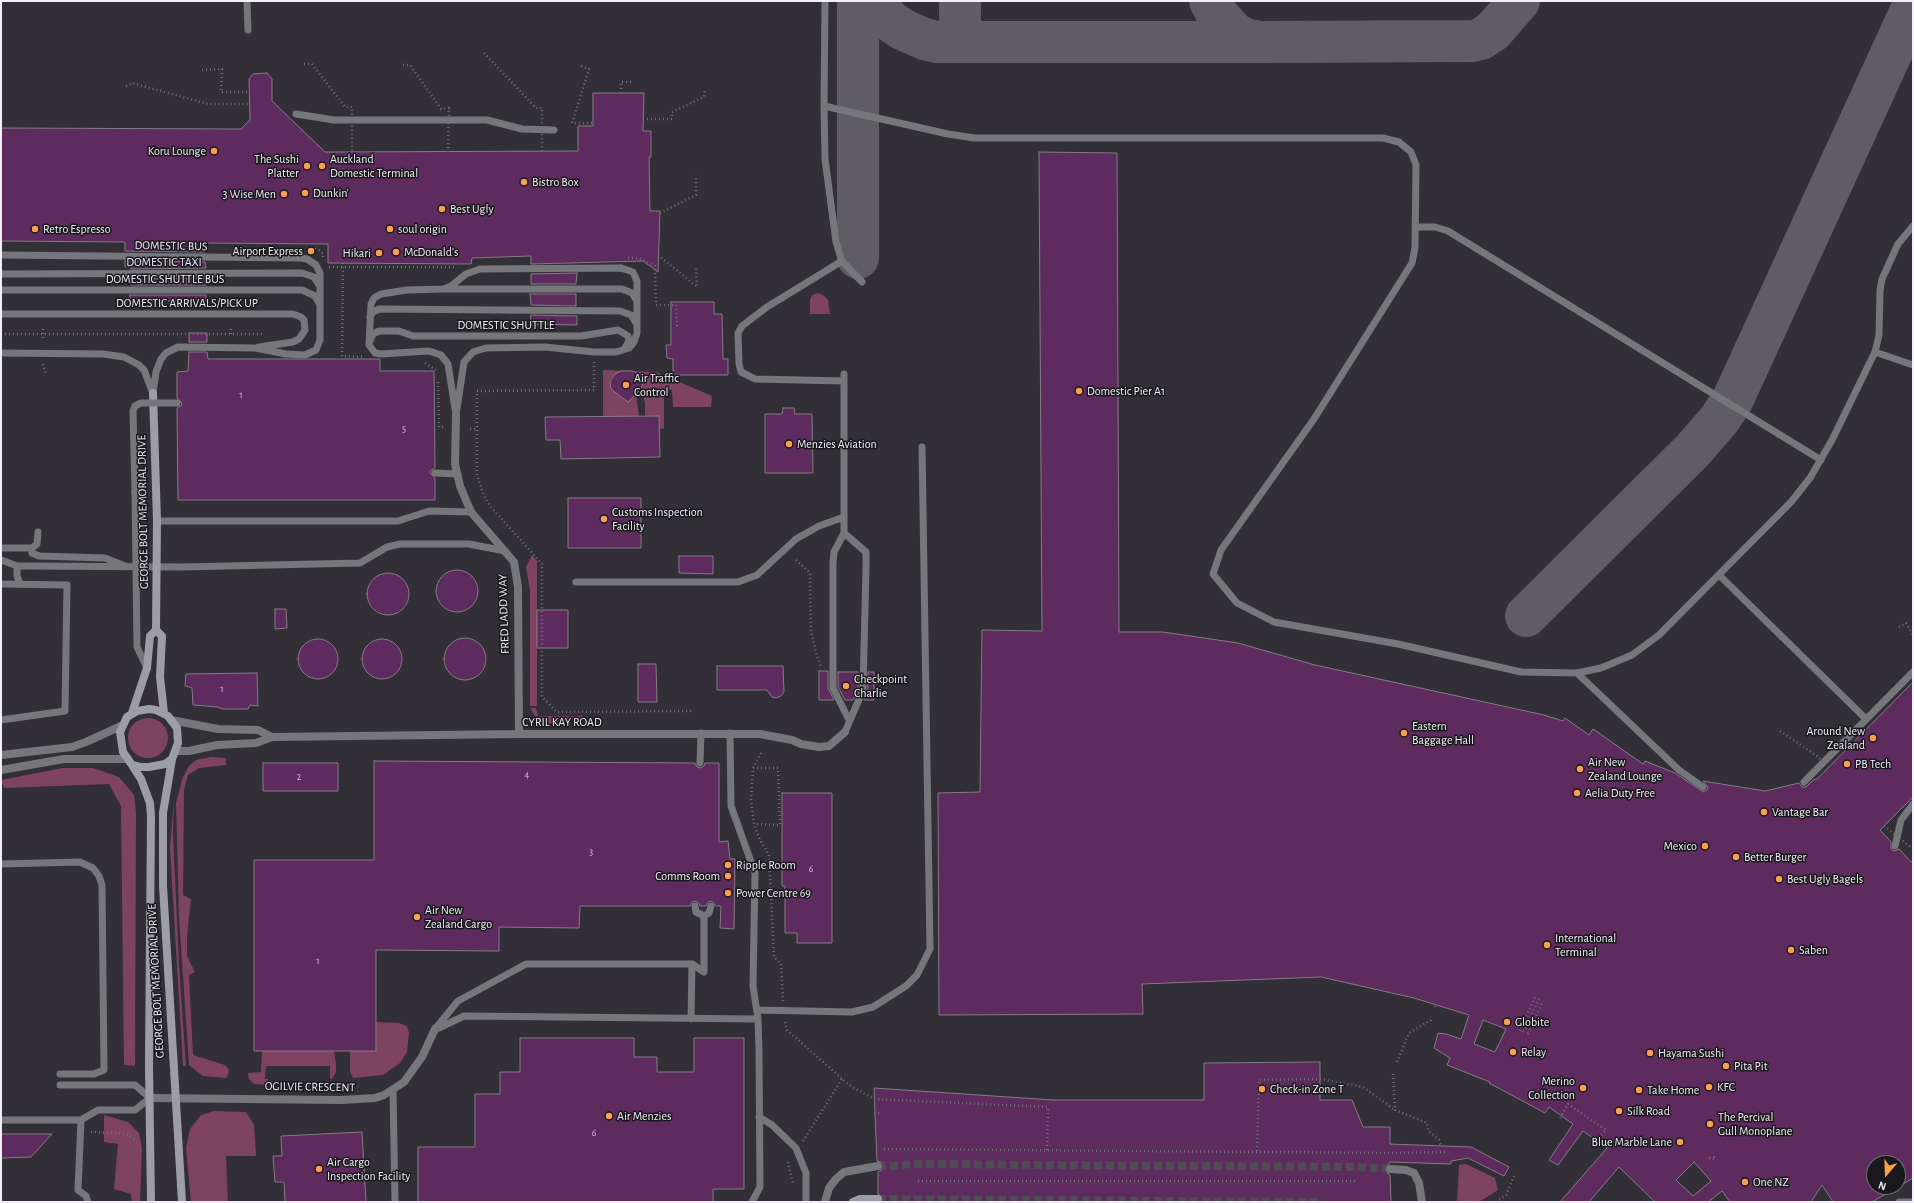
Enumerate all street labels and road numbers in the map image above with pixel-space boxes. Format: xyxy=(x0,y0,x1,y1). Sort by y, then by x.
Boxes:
street label: DOMESTIC BUS xyxy=(134,238,208,254)
street label: DOMESTIC TAXI xyxy=(126,255,202,269)
street label: DOMESTIC SHUTTLE BUS xyxy=(106,272,224,286)
street label: DOMESTIC ARRIVALS/PICK UP xyxy=(116,296,258,310)
street label: DOMESTIC SHUTTLE xyxy=(457,318,555,332)
street label: GEORGE BOLT MEMORIAL DRIVE xyxy=(134,435,152,589)
street label: FRED LADD WAY xyxy=(495,574,513,654)
street label: CYRIL KAY ROAD xyxy=(522,715,602,729)
street label: GEORGE BOLT MEMORIAL DRIVE xyxy=(145,904,167,1058)
street label: OGILVIE CRESCENT xyxy=(265,1079,355,1095)

